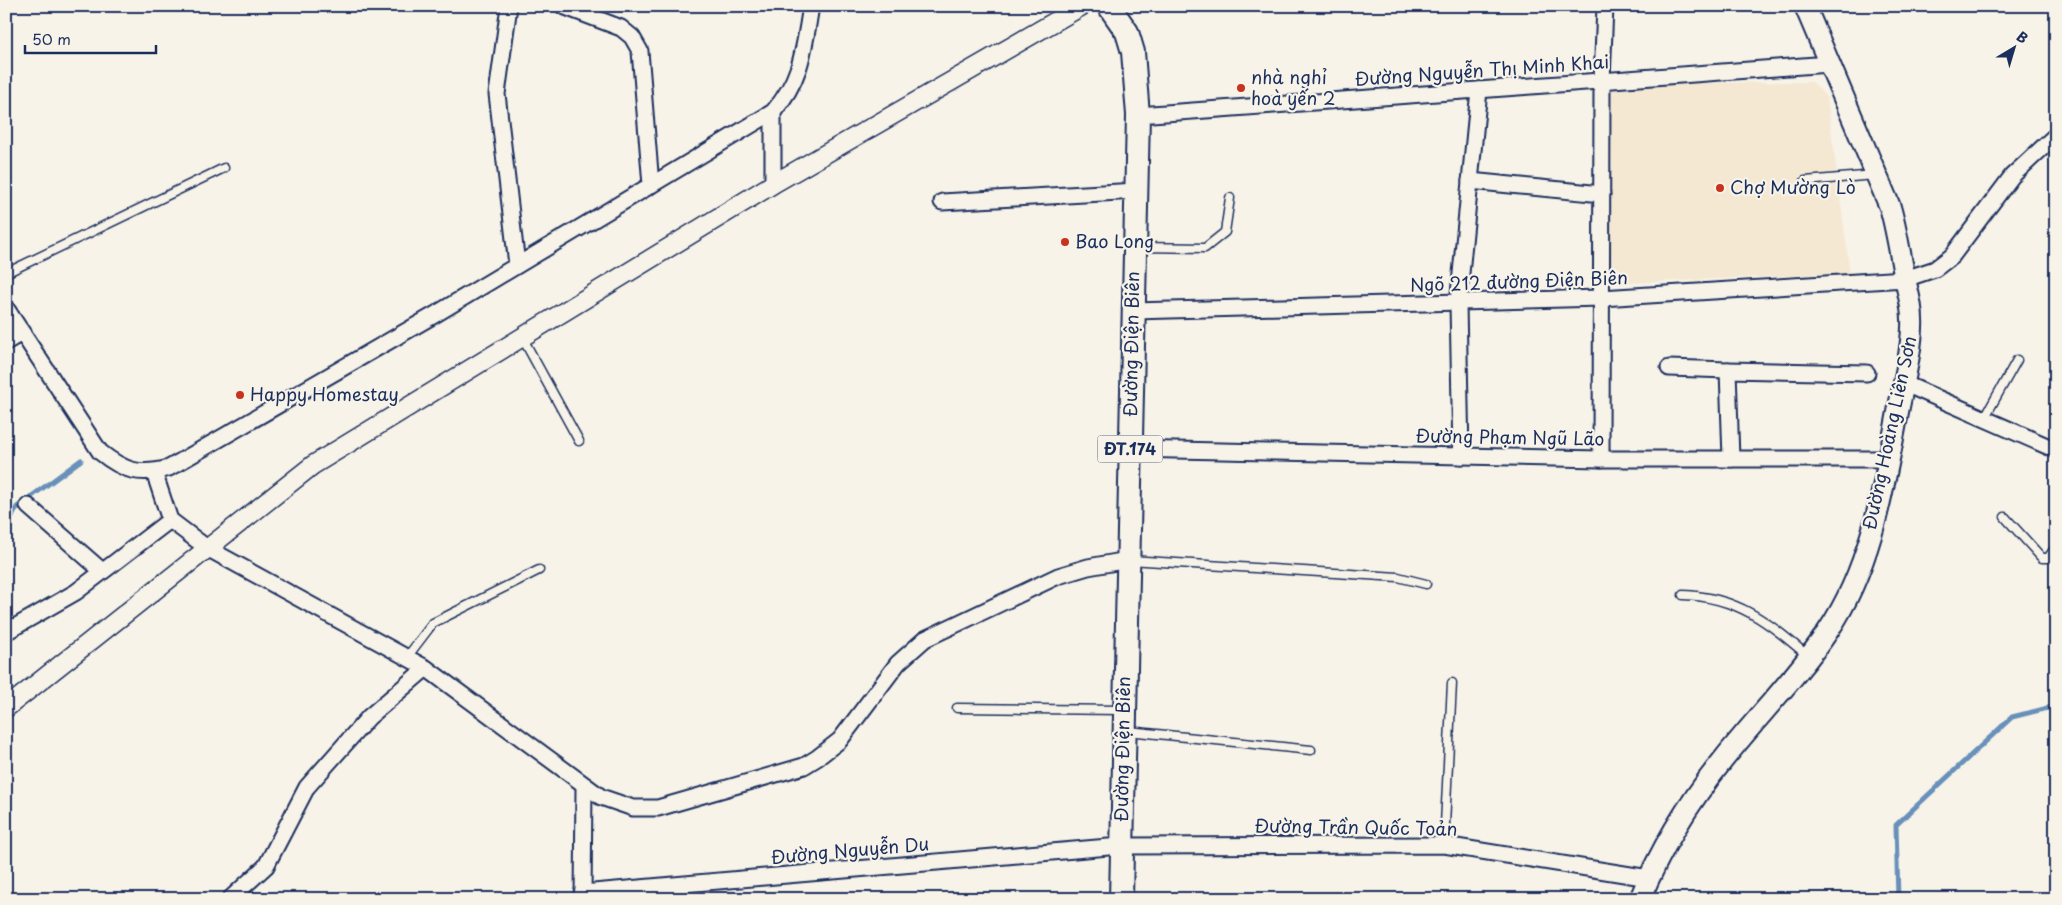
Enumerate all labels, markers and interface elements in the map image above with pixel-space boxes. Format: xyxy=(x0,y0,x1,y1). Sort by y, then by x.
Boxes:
scale bar xyxy=(25,22,156,54)
north arrow xyxy=(1990,22,2040,72)
text: B xyxy=(2012,26,2033,49)
text: 50 m xyxy=(32,27,71,50)
street label: Đường Nguyễn Thị Minh Khai xyxy=(1354,47,1610,92)
place label: nhà nghỉ hoà yến 2 xyxy=(1251,63,1336,111)
marker: nhà nghỉ hoà yến 2 xyxy=(1235,82,1247,94)
place label: Chợ Mường Lò xyxy=(1730,173,1856,200)
marker: Chợ Mường Lò xyxy=(1714,182,1726,194)
place label: Bao Long xyxy=(1075,227,1154,254)
marker: Bao Long xyxy=(1059,236,1071,248)
street label: Ngõ 212 đường Điện Biên xyxy=(1410,263,1628,298)
street label: Đường Điện Biên xyxy=(1116,271,1145,417)
street label: Đường Hoàng Liên Sơn xyxy=(1855,333,1922,532)
place label: Happy Homestay xyxy=(250,380,399,407)
marker: Happy Homestay xyxy=(234,389,246,401)
street label: Đường Phạm Ngũ Lão xyxy=(1415,421,1605,452)
road number: ĐT.174 xyxy=(1098,436,1162,462)
street label: Đường Điện Biên xyxy=(1107,676,1136,822)
street label: Đường Trần Quốc Toản xyxy=(1254,811,1458,842)
street label: Đường Nguyễn Du xyxy=(770,829,930,870)

